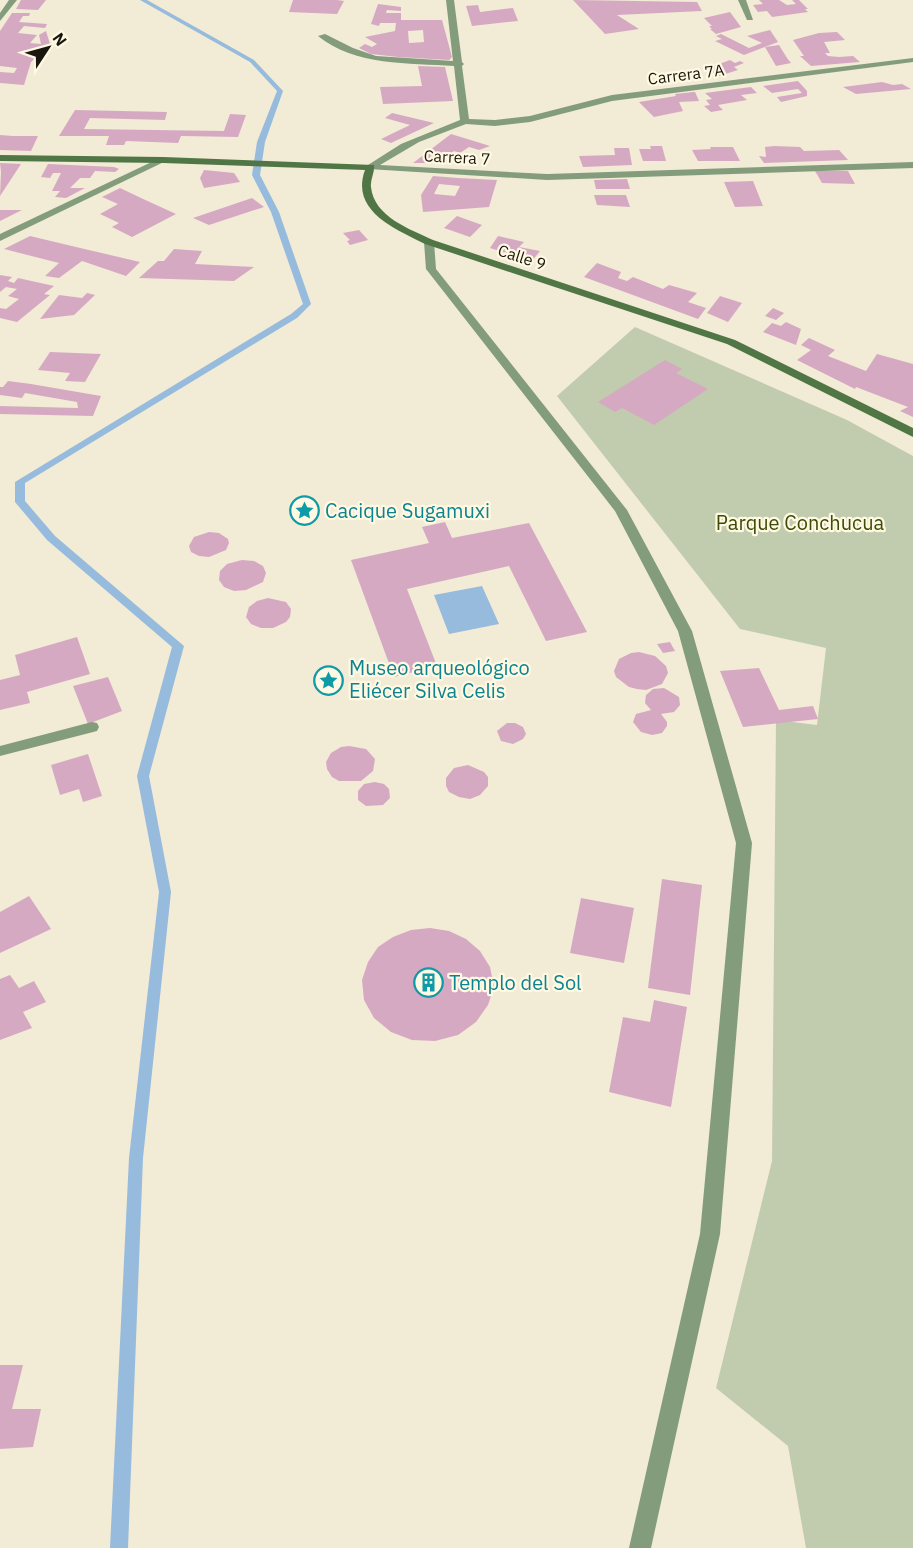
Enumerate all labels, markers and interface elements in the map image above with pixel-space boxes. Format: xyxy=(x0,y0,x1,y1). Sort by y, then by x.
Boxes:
north arrow xyxy=(18,18,78,78)
text: N xyxy=(49,29,72,50)
street label: Carrera 7A xyxy=(647,59,725,89)
street label: Carrera 7 xyxy=(423,145,491,169)
street label: Calle 9 xyxy=(495,240,549,274)
place icon: Cacique Sugamuxi xyxy=(288,495,320,527)
place label: Cacique Sugamuxi xyxy=(325,497,490,524)
park label: Parque Conchucua xyxy=(716,509,884,536)
place label: Museo arqueológico Eliécer Silva Celis xyxy=(349,654,530,704)
place icon: Museo arqueológico Eliécer Silva Celis xyxy=(312,664,344,696)
building icon: Templo del Sol xyxy=(412,967,444,999)
place label: Templo del Sol xyxy=(449,969,582,996)

